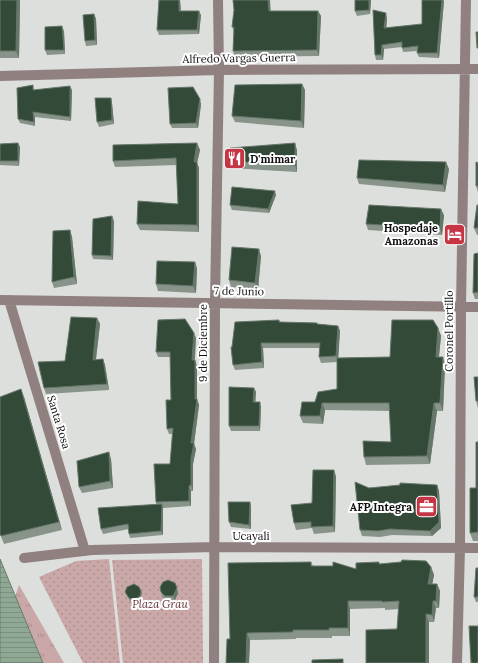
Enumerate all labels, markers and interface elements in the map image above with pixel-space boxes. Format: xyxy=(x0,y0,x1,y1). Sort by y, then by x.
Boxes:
street label: Alfredo Vargas Guerra xyxy=(181,50,296,66)
restaurant icon: D'mimar xyxy=(222,146,248,172)
place label: D'mimar xyxy=(250,152,296,166)
place label: Hospedaje Amazonas xyxy=(384,221,438,248)
hotel icon: Hospedaje Amazonas xyxy=(441,221,467,247)
street label: 7 de Junio xyxy=(214,284,264,298)
street label: Coronel Portillo xyxy=(442,290,456,372)
street label: 9 de Diciembre xyxy=(196,304,210,382)
street label: Santa Rosa xyxy=(44,393,74,451)
office icon: AFP Integra xyxy=(414,494,440,520)
place label: AFP Integra xyxy=(350,500,412,514)
street label: Ucayali xyxy=(232,529,270,543)
park label: Plaza Grau xyxy=(132,597,188,611)

